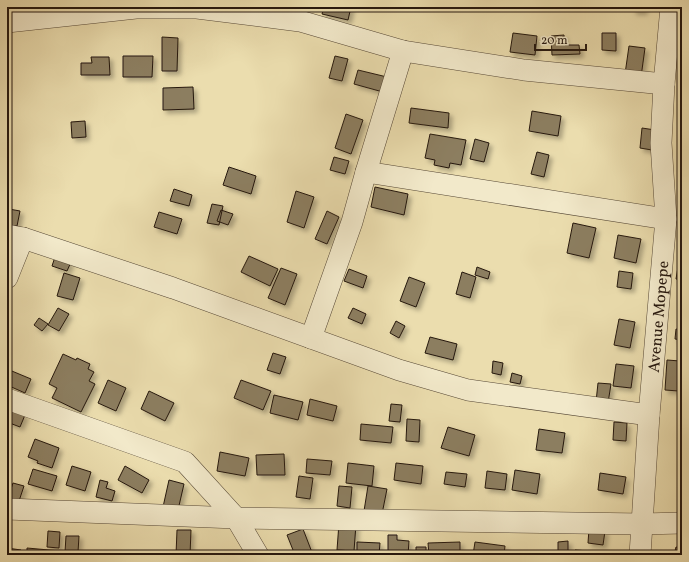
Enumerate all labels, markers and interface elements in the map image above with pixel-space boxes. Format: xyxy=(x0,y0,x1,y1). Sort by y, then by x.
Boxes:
scale bar xyxy=(535,26,586,52)
text: 20 m xyxy=(541,33,568,49)
street label: Avenue Mopepe xyxy=(644,260,675,374)

